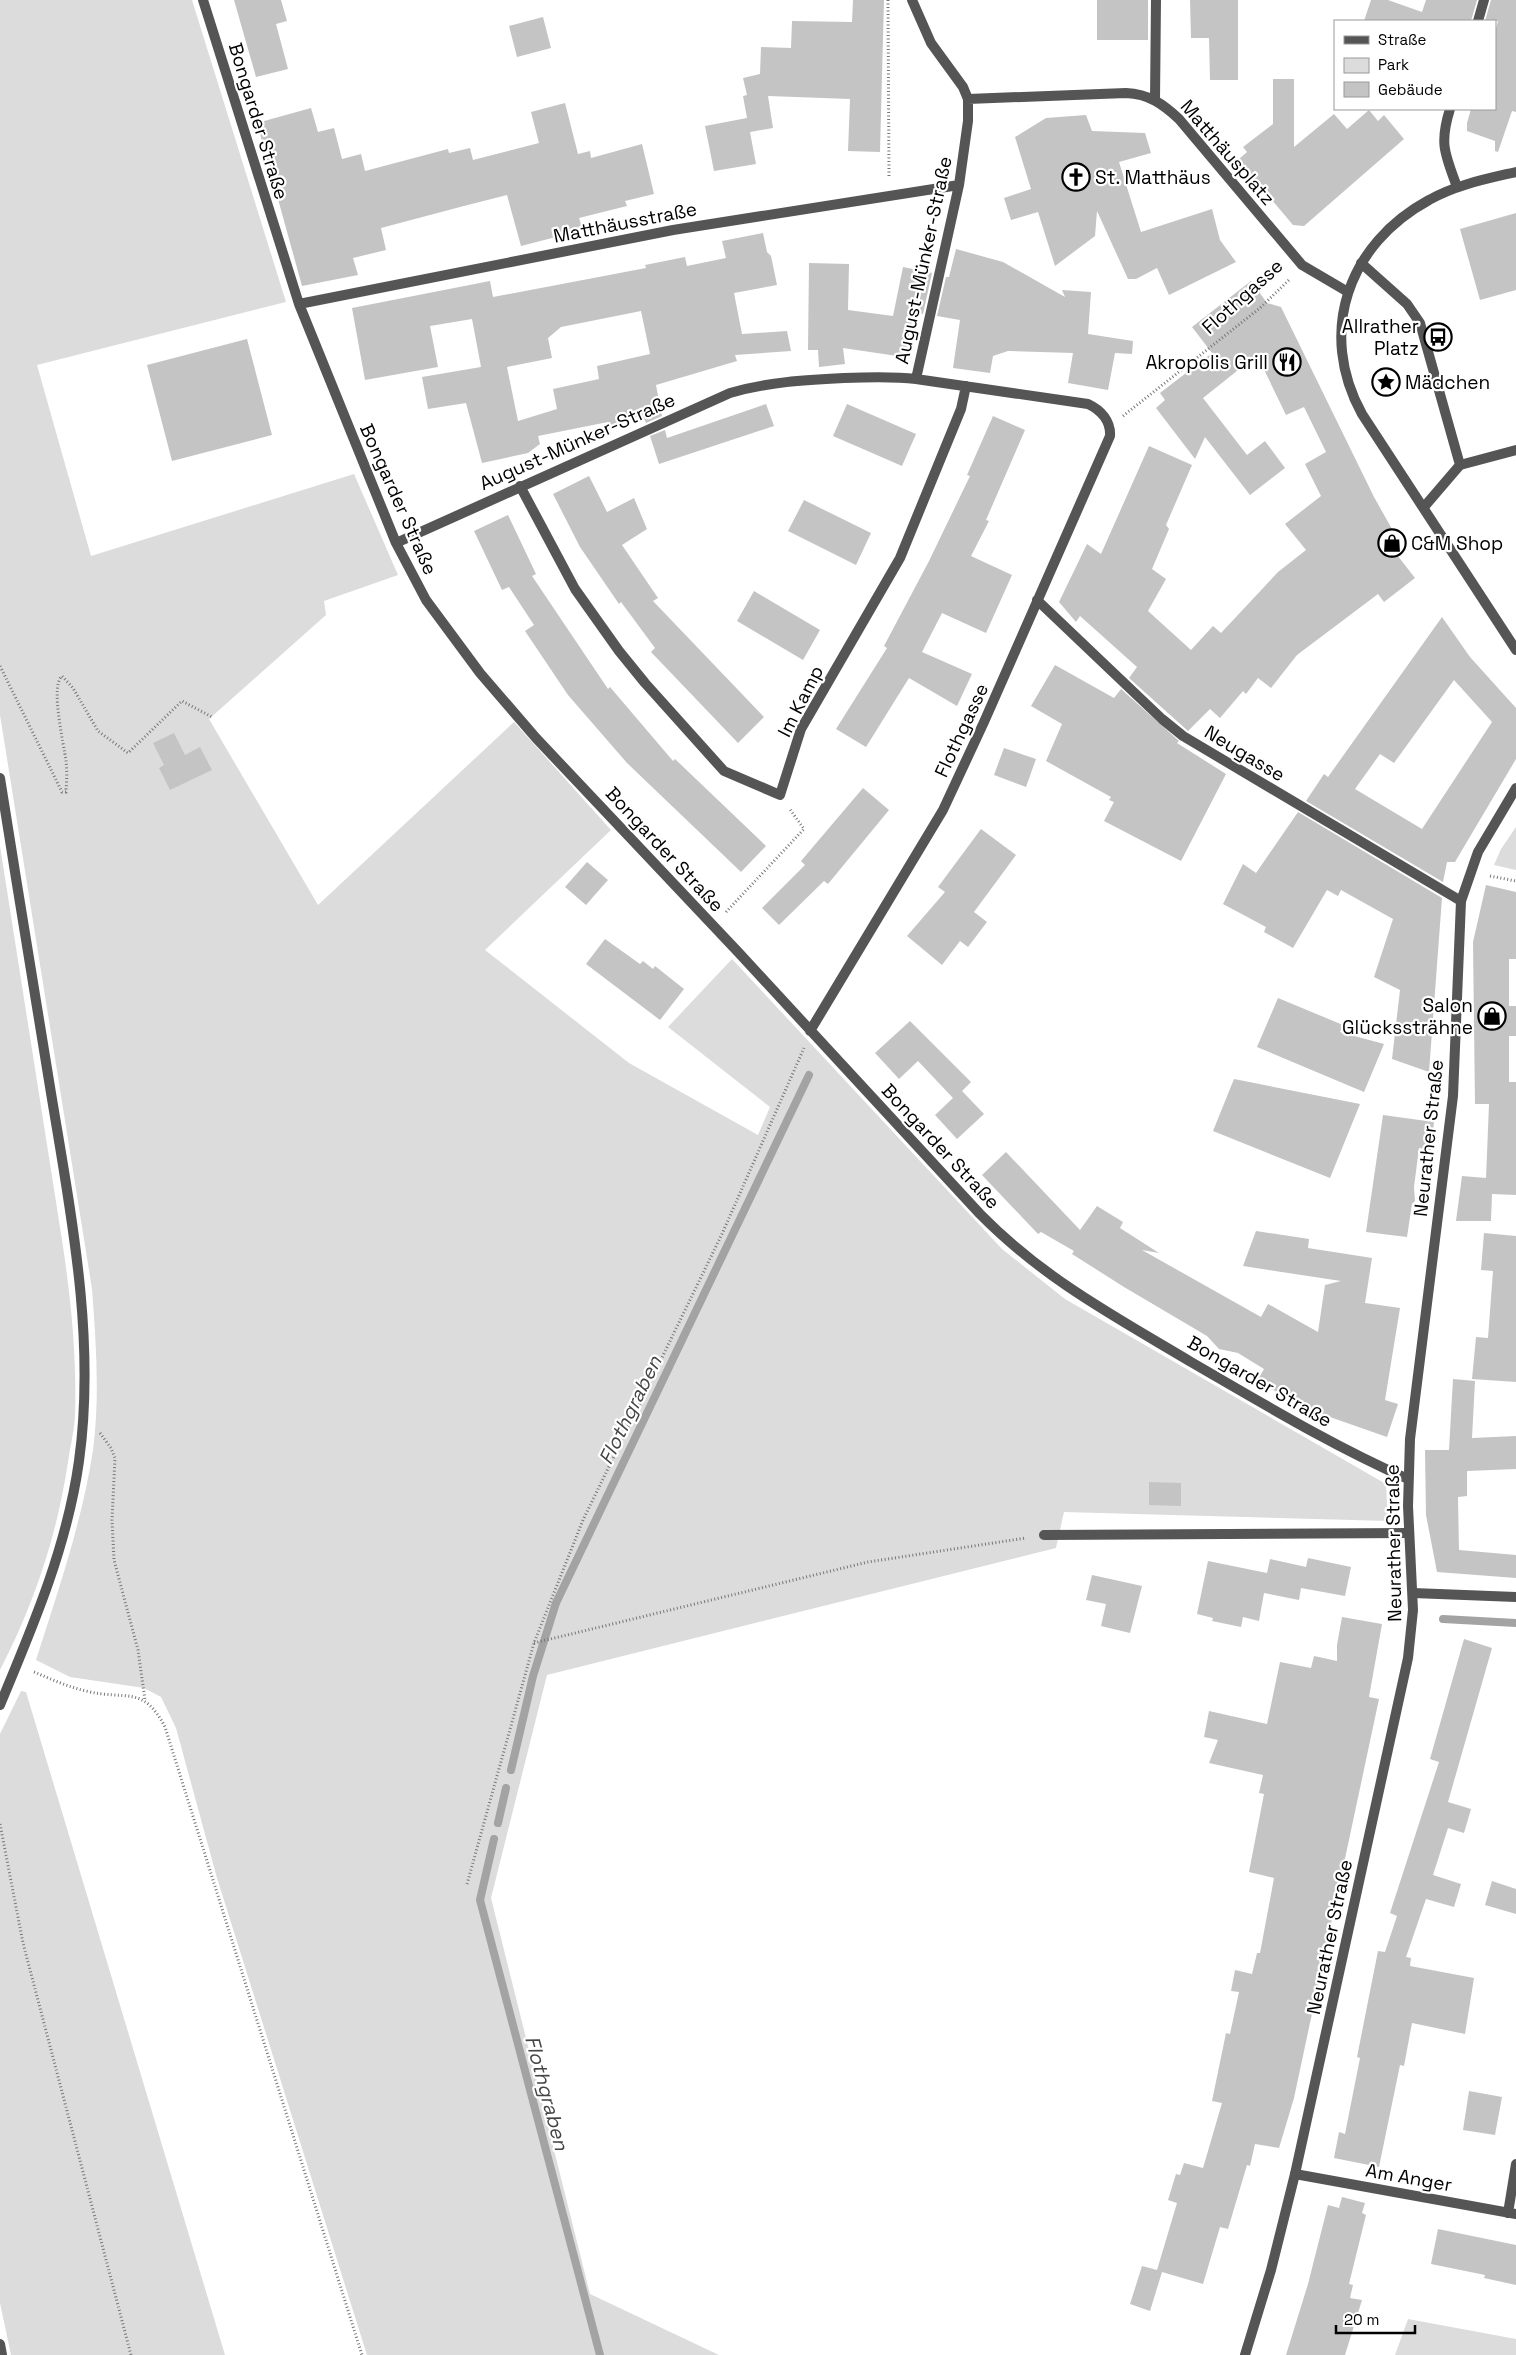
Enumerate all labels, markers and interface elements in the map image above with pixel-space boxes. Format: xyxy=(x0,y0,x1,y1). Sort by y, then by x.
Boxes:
legend xyxy=(1334,20,1496,110)
text: Straße xyxy=(1378,30,1427,49)
street label: Bongarder Straße xyxy=(223,40,294,203)
text: Park xyxy=(1378,55,1409,74)
text: Gebäude xyxy=(1378,80,1443,99)
street label: Matthäusplatz xyxy=(1175,94,1280,210)
street label: August-Münker-Straße xyxy=(889,154,958,366)
church icon: St. Matthäus xyxy=(1061,162,1091,192)
place label: St. Matthäus xyxy=(1095,165,1211,190)
street label: Matthäusstraße xyxy=(551,196,699,249)
street label: Flothgasse xyxy=(1196,253,1288,339)
place label: Allrather Platz xyxy=(1342,314,1419,361)
bus stop icon: Allrather Platz xyxy=(1423,322,1453,352)
restaurant icon: Akropolis Grill xyxy=(1272,347,1302,377)
place label: Akropolis Grill xyxy=(1145,350,1268,375)
place icon: Mädchen xyxy=(1371,367,1401,397)
place label: Mädchen xyxy=(1405,370,1490,395)
street label: August-Münker-Straße xyxy=(475,387,679,496)
street label: Bongarder Straße xyxy=(354,420,443,579)
shop icon: C&M Shop xyxy=(1377,528,1407,558)
place label: C&M Shop xyxy=(1411,531,1503,556)
street label: Im Kamp xyxy=(772,661,829,741)
street label: Flothgasse xyxy=(929,679,994,781)
street label: Neugasse xyxy=(1200,720,1290,787)
street label: Bongarder Straße xyxy=(600,781,729,917)
place label: Salon Glückssträhne xyxy=(1342,993,1473,1040)
shop icon: Salon Glückssträhne xyxy=(1477,1001,1507,1031)
street label: Neurather Straße xyxy=(1408,1058,1449,1218)
street label: Bongarder Straße xyxy=(876,1078,1005,1214)
street label: Bongarder Straße xyxy=(1183,1330,1336,1433)
water label: Flothgraben xyxy=(593,1351,668,1469)
street label: Neurather Straße xyxy=(1380,1464,1407,1622)
street label: Neurather Straße xyxy=(1301,1857,1358,2017)
water label: Flothgraben xyxy=(519,2033,575,2154)
street label: Am Anger xyxy=(1364,2158,1454,2197)
scale bar xyxy=(1336,2302,1415,2334)
text: 20 m xyxy=(1344,2310,1379,2329)

